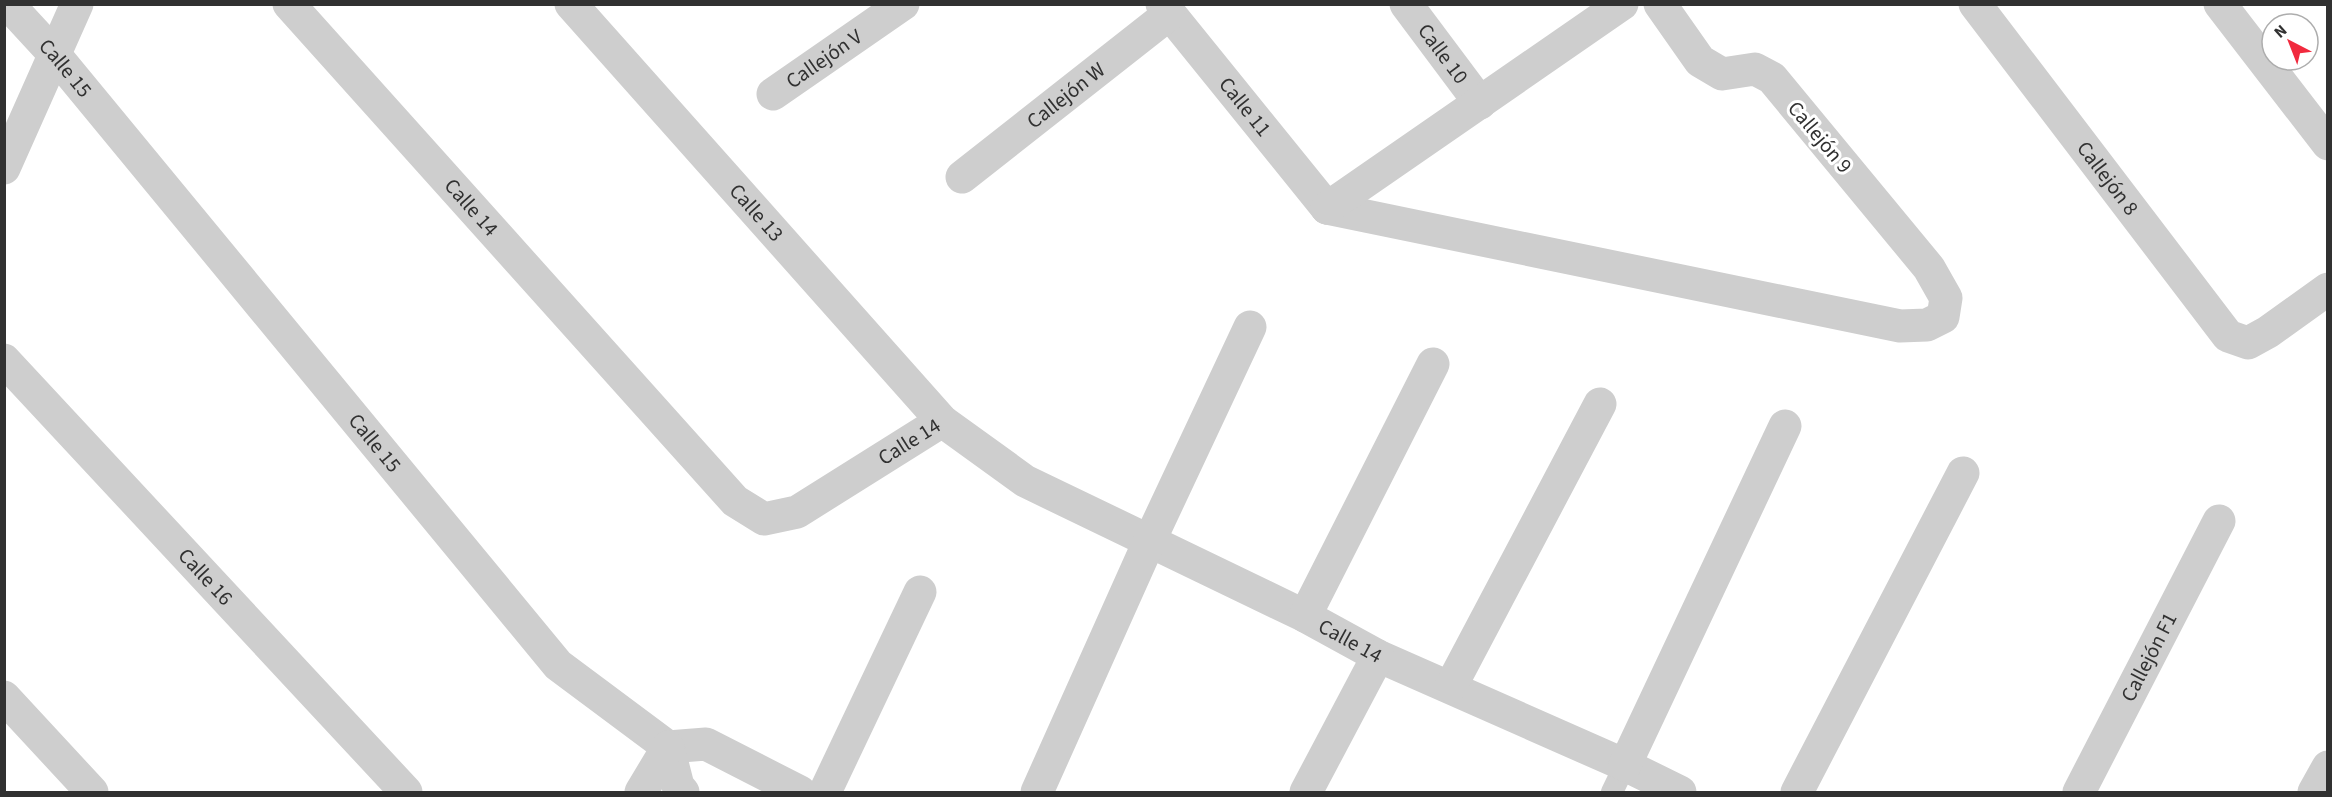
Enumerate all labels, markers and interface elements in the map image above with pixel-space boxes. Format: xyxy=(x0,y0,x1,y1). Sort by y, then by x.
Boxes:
north arrow xyxy=(2260,12,2320,72)
street label: Calle 10 xyxy=(1411,17,1476,90)
text: N xyxy=(2269,20,2292,43)
street label: Callejón V xyxy=(780,22,868,96)
street label: Calle 15 xyxy=(32,32,99,104)
street label: Callejón W xyxy=(1020,55,1112,136)
street label: Calle 11 xyxy=(1212,70,1278,143)
street label: Callejón 9 xyxy=(1781,94,1859,180)
street label: Callejón 8 xyxy=(2070,135,2146,222)
street label: Calle 14 xyxy=(437,172,505,243)
street label: Calle 13 xyxy=(722,177,791,248)
street label: Calle 15 xyxy=(341,407,408,479)
street label: Calle 14 xyxy=(872,411,946,473)
street label: Calle 16 xyxy=(171,541,240,612)
street label: Callejón F1 xyxy=(2113,607,2184,707)
street label: Calle 14 xyxy=(1313,611,1388,670)

